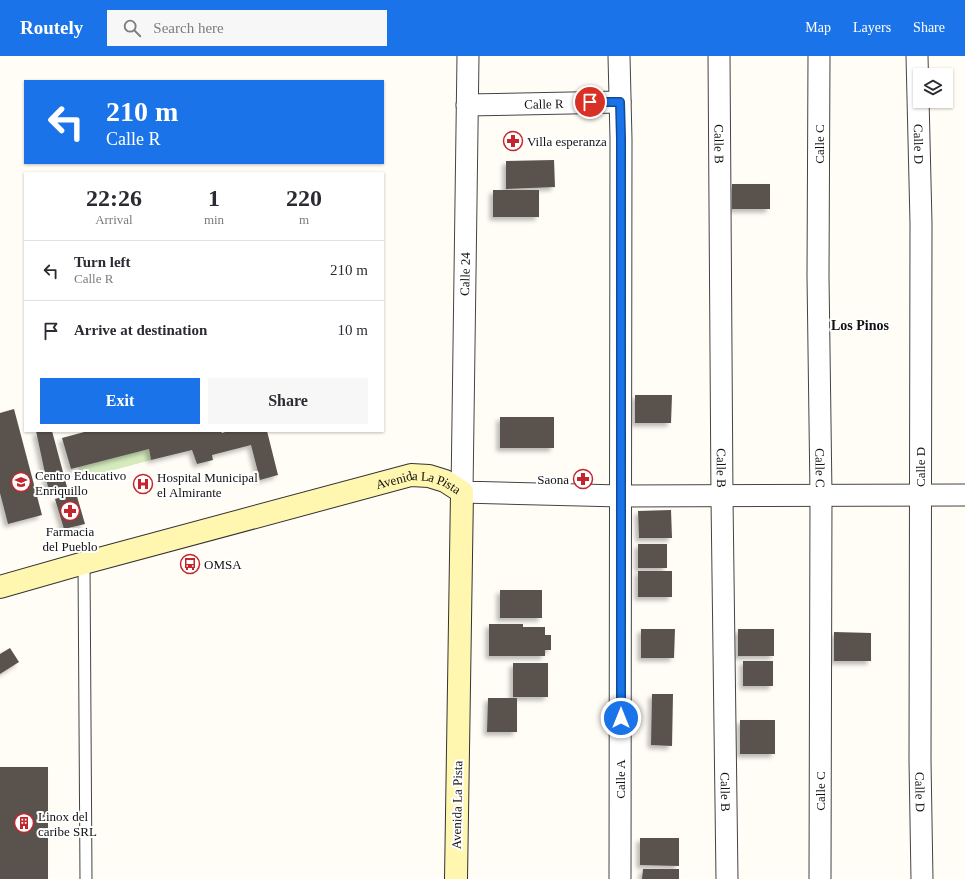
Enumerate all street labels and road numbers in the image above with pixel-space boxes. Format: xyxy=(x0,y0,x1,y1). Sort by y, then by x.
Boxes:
street label: Calle R xyxy=(524,96,564,111)
street label: Calle B xyxy=(712,124,727,164)
street label: Calle C xyxy=(812,124,827,164)
street label: Calle D xyxy=(911,124,927,164)
street label: Calle 24 xyxy=(457,252,473,296)
street label: Calle D xyxy=(913,447,928,487)
street label: Calle B xyxy=(714,448,729,488)
street label: Calle C xyxy=(813,448,828,488)
street label: Avenida La Pista xyxy=(374,467,464,497)
street label: Calle A xyxy=(613,759,628,799)
street label: Avenida La Pista xyxy=(449,760,465,849)
street label: Calle C xyxy=(813,771,828,811)
street label: Calle B xyxy=(718,772,734,812)
street label: Calle D xyxy=(913,772,928,812)

